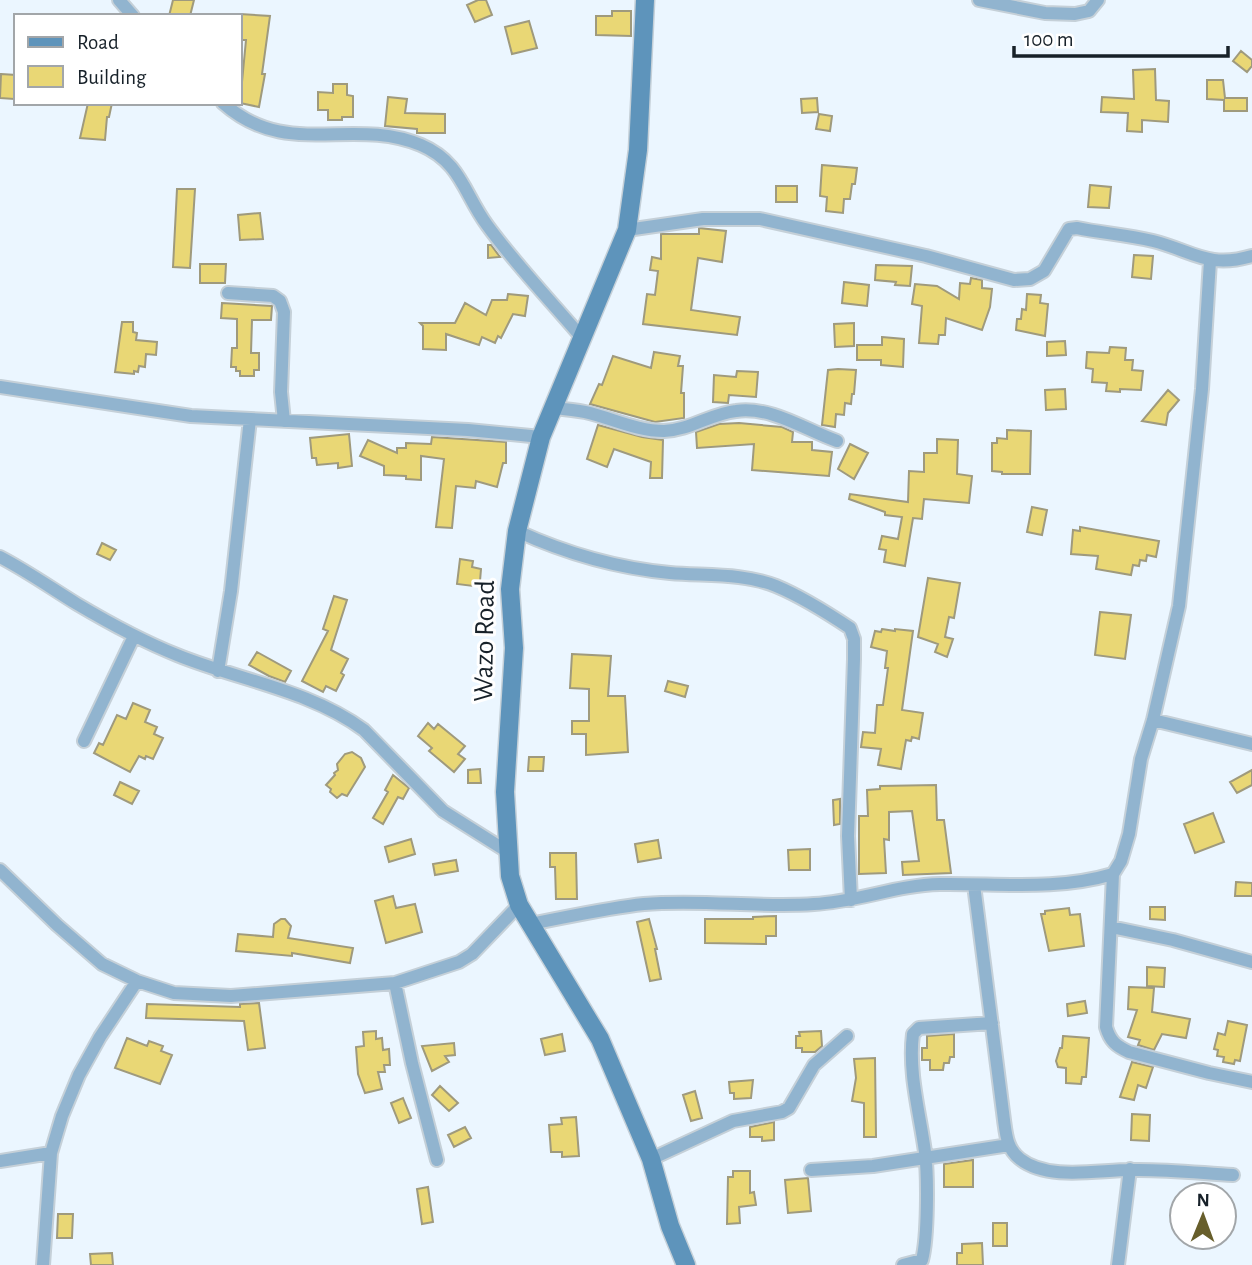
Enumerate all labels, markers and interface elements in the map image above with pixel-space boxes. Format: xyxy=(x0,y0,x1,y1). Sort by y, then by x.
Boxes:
legend xyxy=(14,14,242,105)
scale bar xyxy=(1014,14,1228,58)
text: 100 m xyxy=(1024,29,1074,50)
text: Road xyxy=(77,32,119,53)
text: Building xyxy=(77,67,147,88)
street label: Wazo Road xyxy=(470,580,500,702)
north arrow xyxy=(1168,1181,1238,1251)
text: N xyxy=(1196,1191,1210,1210)

